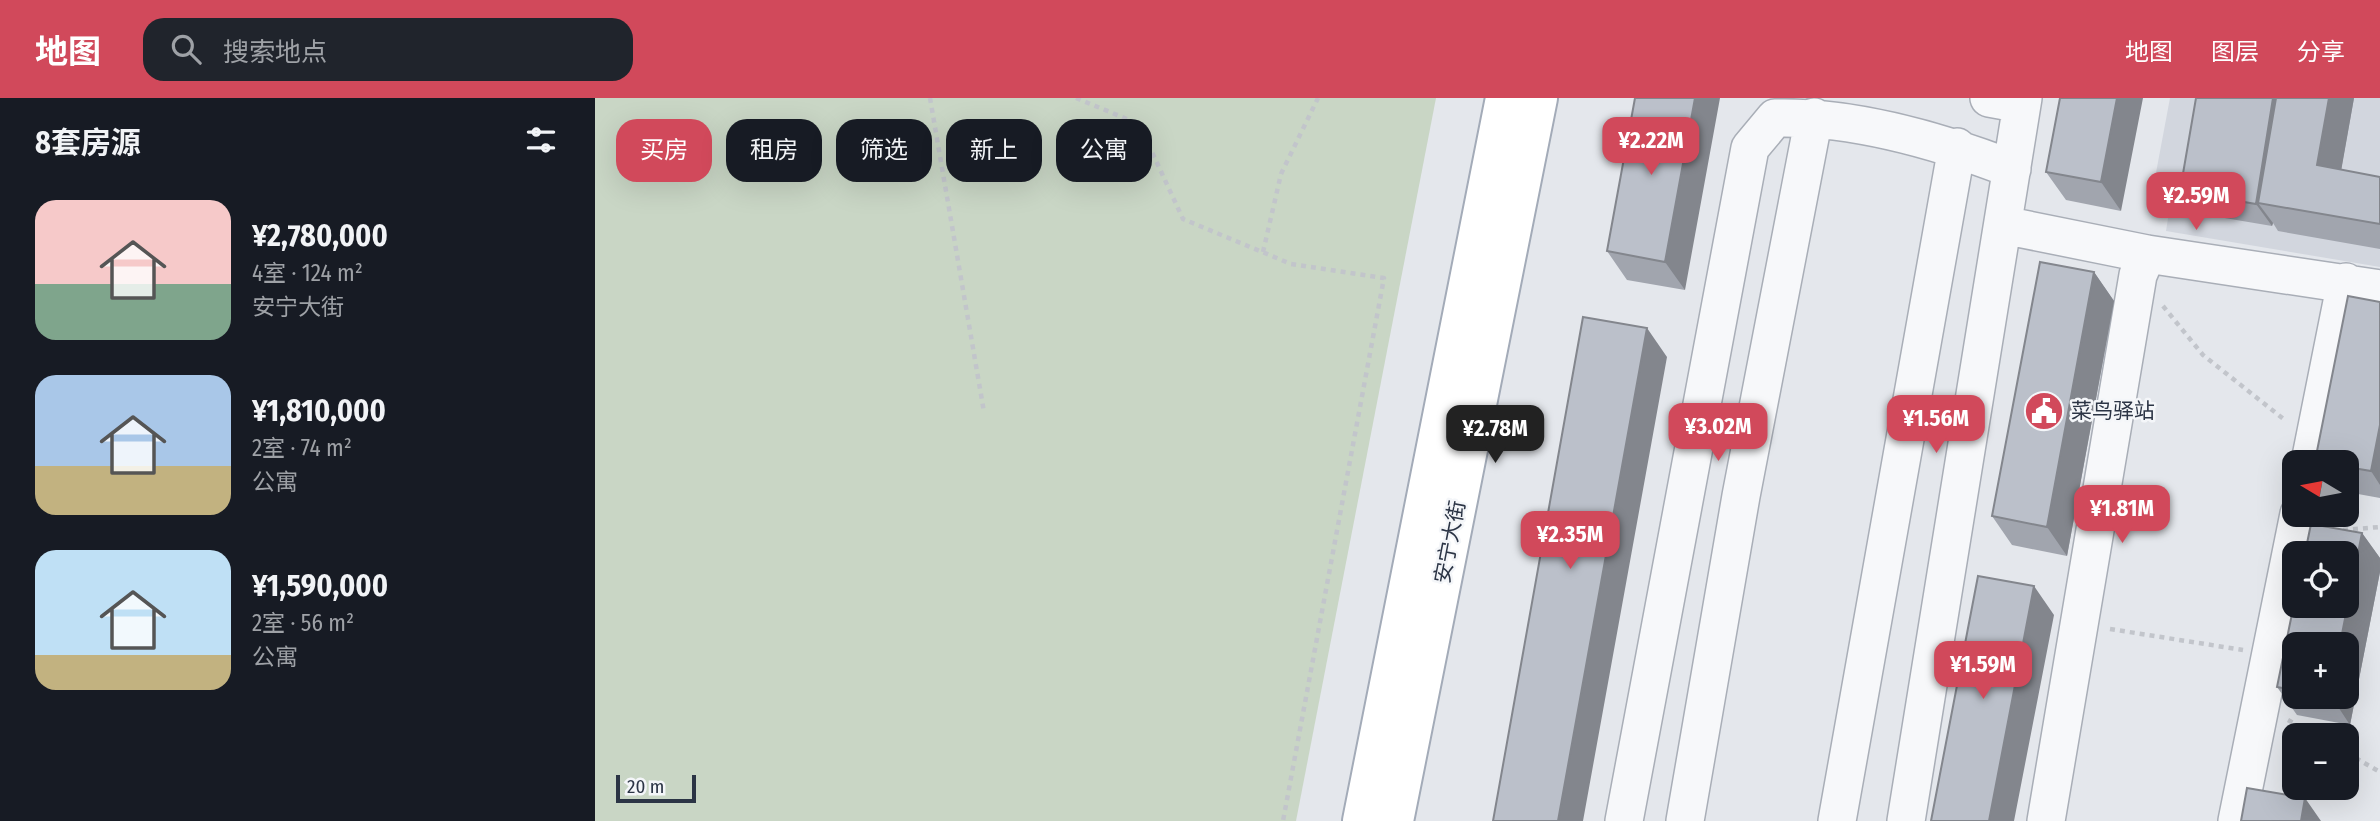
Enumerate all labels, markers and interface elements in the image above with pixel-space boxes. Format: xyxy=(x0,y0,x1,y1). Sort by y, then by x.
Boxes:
search box xyxy=(143,18,633,81)
icon: search xyxy=(167,30,205,68)
text: 地图 xyxy=(35,32,101,72)
text: 搜索地点 xyxy=(223,37,327,68)
text: 地图 xyxy=(2125,38,2173,66)
text: 图层 xyxy=(2211,38,2259,66)
text: 分享 xyxy=(2297,38,2345,66)
pin: ¥2.22M xyxy=(1594,118,1708,177)
chip: 买房 xyxy=(616,119,712,182)
chip: 租房 xyxy=(726,119,822,182)
chip: 筛选 xyxy=(836,119,932,182)
chip: 新上 xyxy=(946,119,1042,182)
chip: 公寓 xyxy=(1056,119,1152,182)
icon: filters xyxy=(522,121,560,159)
text: 8套房源 xyxy=(35,125,141,161)
text: ¥2.22M xyxy=(1618,126,1684,154)
pin: ¥2.59M xyxy=(2139,172,2253,232)
text: ¥2.59M xyxy=(2162,181,2230,209)
text: ¥2,780,000 xyxy=(252,218,388,254)
icon: home xyxy=(91,228,175,312)
text: 4室 · 124 m² xyxy=(252,259,363,287)
text: 安宁大街 xyxy=(252,293,344,321)
public building icon: 菜鸟驿站 xyxy=(2023,390,2065,432)
text: ¥1,810,000 xyxy=(252,393,386,429)
pin: ¥1.56M xyxy=(1879,396,1993,455)
place label: 菜鸟驿站 xyxy=(2071,398,2155,424)
icon: home xyxy=(91,403,175,487)
pin: ¥3.02M xyxy=(1661,404,1775,463)
text: ¥1.56M xyxy=(1903,404,1969,432)
pin: ¥2.78M xyxy=(1438,406,1552,465)
text: ¥3.02M xyxy=(1684,412,1752,440)
text: ¥2.78M xyxy=(1462,414,1528,442)
text: 2室 · 74 m² xyxy=(252,434,352,462)
north arrow xyxy=(2282,450,2359,527)
map controls xyxy=(2282,450,2359,800)
text: 公寓 xyxy=(252,468,298,496)
pin: ¥1.81M xyxy=(2065,486,2179,545)
text: ¥1.81M xyxy=(2090,494,2154,522)
street label: 安宁大街 xyxy=(1429,498,1471,586)
pin: ¥2.35M xyxy=(1513,512,1627,571)
text: ¥2.35M xyxy=(1537,520,1603,548)
button: locate xyxy=(2282,541,2359,618)
text: ¥1,590,000 xyxy=(252,568,388,604)
icon: home xyxy=(91,578,175,662)
text: 2室 · 56 m² xyxy=(252,609,354,637)
button: + xyxy=(2282,632,2359,709)
pin: ¥1.59M xyxy=(1926,642,2040,701)
text: 公寓 xyxy=(252,643,298,671)
text: ¥1.59M xyxy=(1950,650,2016,678)
button: − xyxy=(2282,723,2359,800)
scale bar xyxy=(616,772,697,804)
text: 20 m xyxy=(627,775,664,798)

